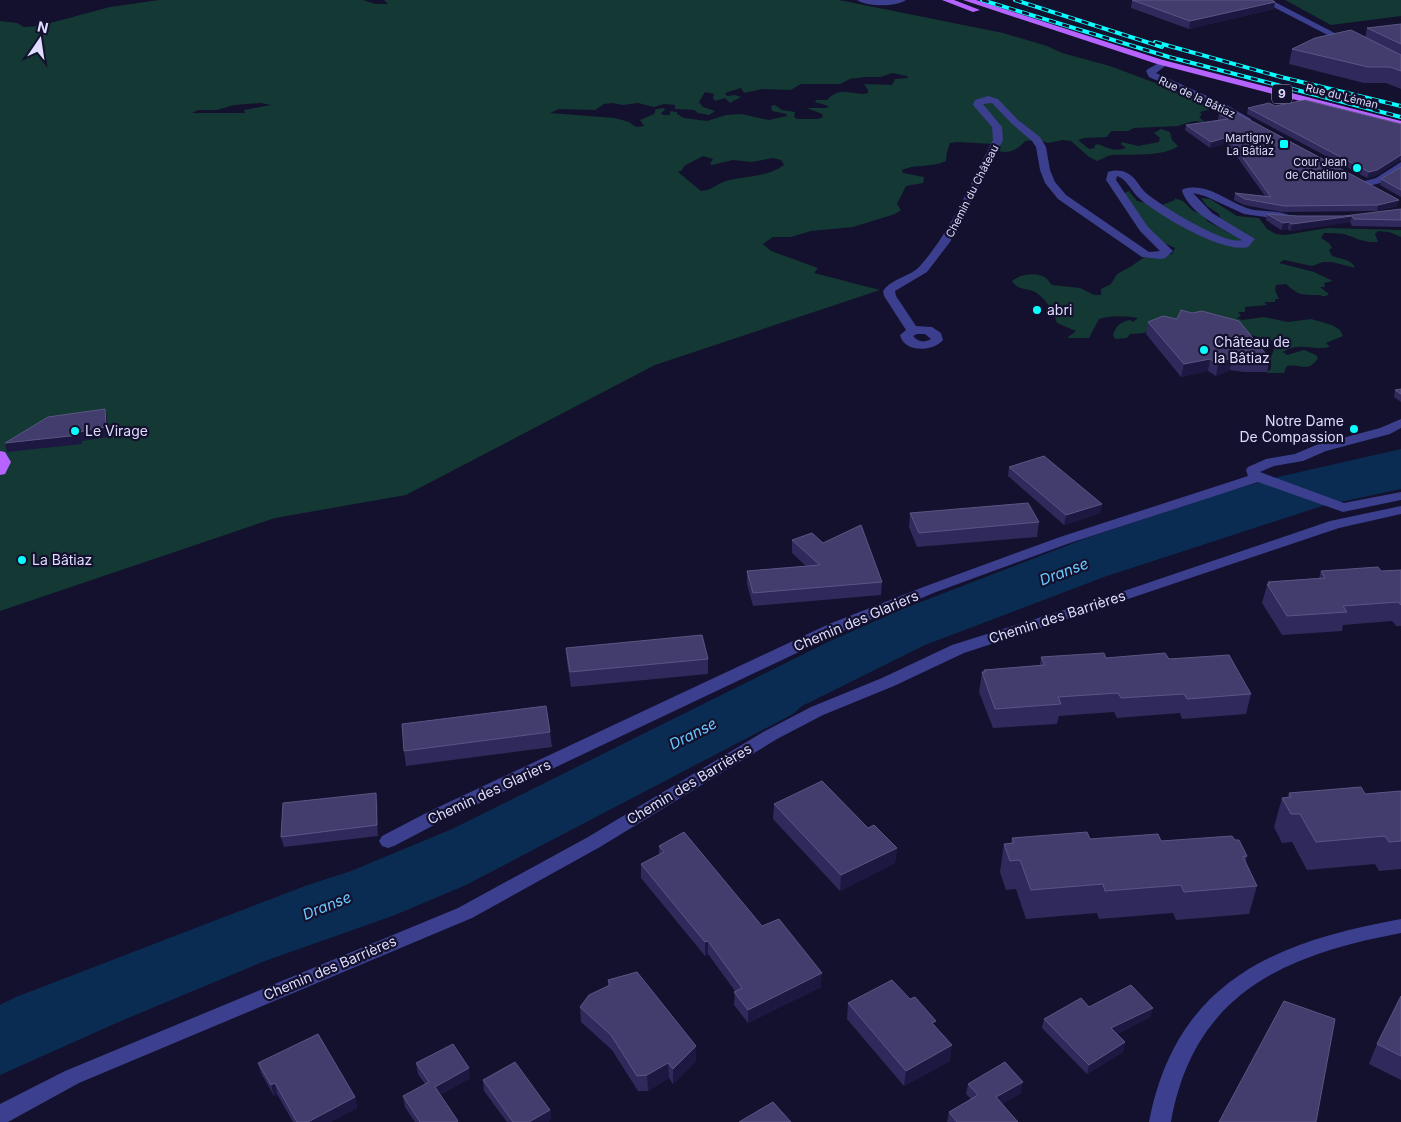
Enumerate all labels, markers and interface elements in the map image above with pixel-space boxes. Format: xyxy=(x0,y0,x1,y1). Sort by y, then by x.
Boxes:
north arrow xyxy=(15,15,65,65)
text: N xyxy=(36,17,50,36)
street label: Rue de la Bâtiaz xyxy=(1156,73,1238,121)
street label: Rue du Léman xyxy=(1304,80,1380,112)
road number: 9 xyxy=(1272,85,1292,104)
place label: Martigny, La Bâtiaz xyxy=(1225,131,1274,158)
marker: Martigny, La Bâtiaz xyxy=(1278,138,1290,150)
street label: Chemin du Château xyxy=(942,142,1002,240)
place label: Cour Jean de Chatillon xyxy=(1285,155,1347,182)
marker: Cour Jean de Chatillon xyxy=(1351,162,1363,174)
place label: abri xyxy=(1047,301,1072,318)
marker: abri xyxy=(1031,304,1043,316)
place label: Château de la Bâtiaz xyxy=(1214,333,1290,366)
marker: Château de la Bâtiaz xyxy=(1198,344,1210,356)
place label: Notre Dame De Compassion xyxy=(1240,412,1344,445)
place label: Le Virage xyxy=(85,422,148,439)
marker: Notre Dame De Compassion xyxy=(1348,423,1360,435)
marker: Le Virage xyxy=(69,425,81,437)
place label: La Bâtiaz xyxy=(32,551,92,568)
marker: La Bâtiaz xyxy=(16,554,28,566)
water label: Dranse xyxy=(1037,554,1091,590)
street label: Chemin des Barrières xyxy=(986,586,1127,647)
street label: Chemin des Glariers xyxy=(791,587,921,655)
water label: Dranse xyxy=(666,714,720,754)
street label: Chemin des Barrières xyxy=(623,740,754,828)
street label: Chemin des Glariers xyxy=(424,756,553,828)
water label: Dranse xyxy=(300,887,354,924)
street label: Chemin des Barrières xyxy=(261,932,399,1003)

